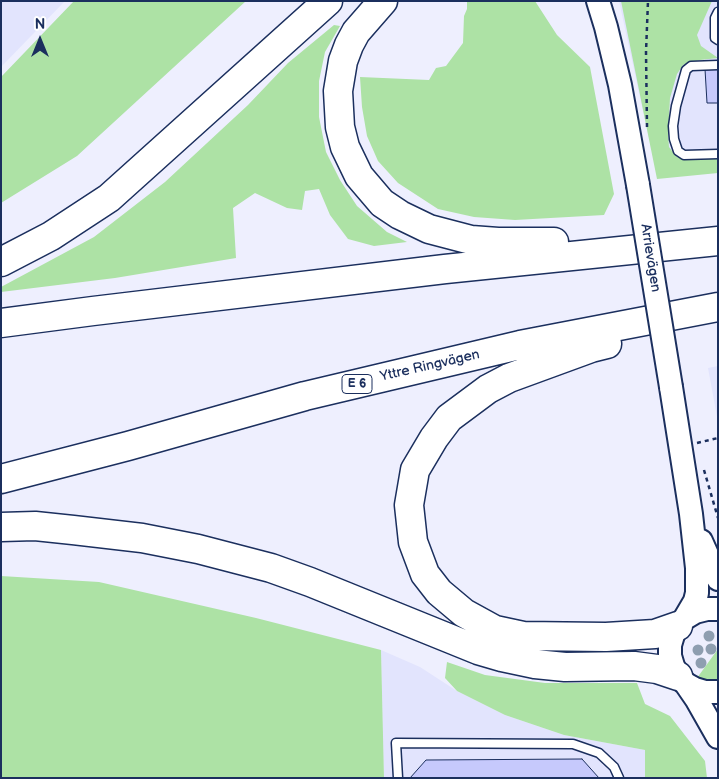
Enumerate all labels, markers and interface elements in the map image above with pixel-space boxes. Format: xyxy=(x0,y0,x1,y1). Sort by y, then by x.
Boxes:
north arrow xyxy=(15,15,65,65)
text: N xyxy=(35,16,45,33)
street label: Arrievägen xyxy=(636,223,664,293)
street label: Yttre Ringvägen xyxy=(379,346,481,386)
road number: E 6 xyxy=(342,374,372,394)

